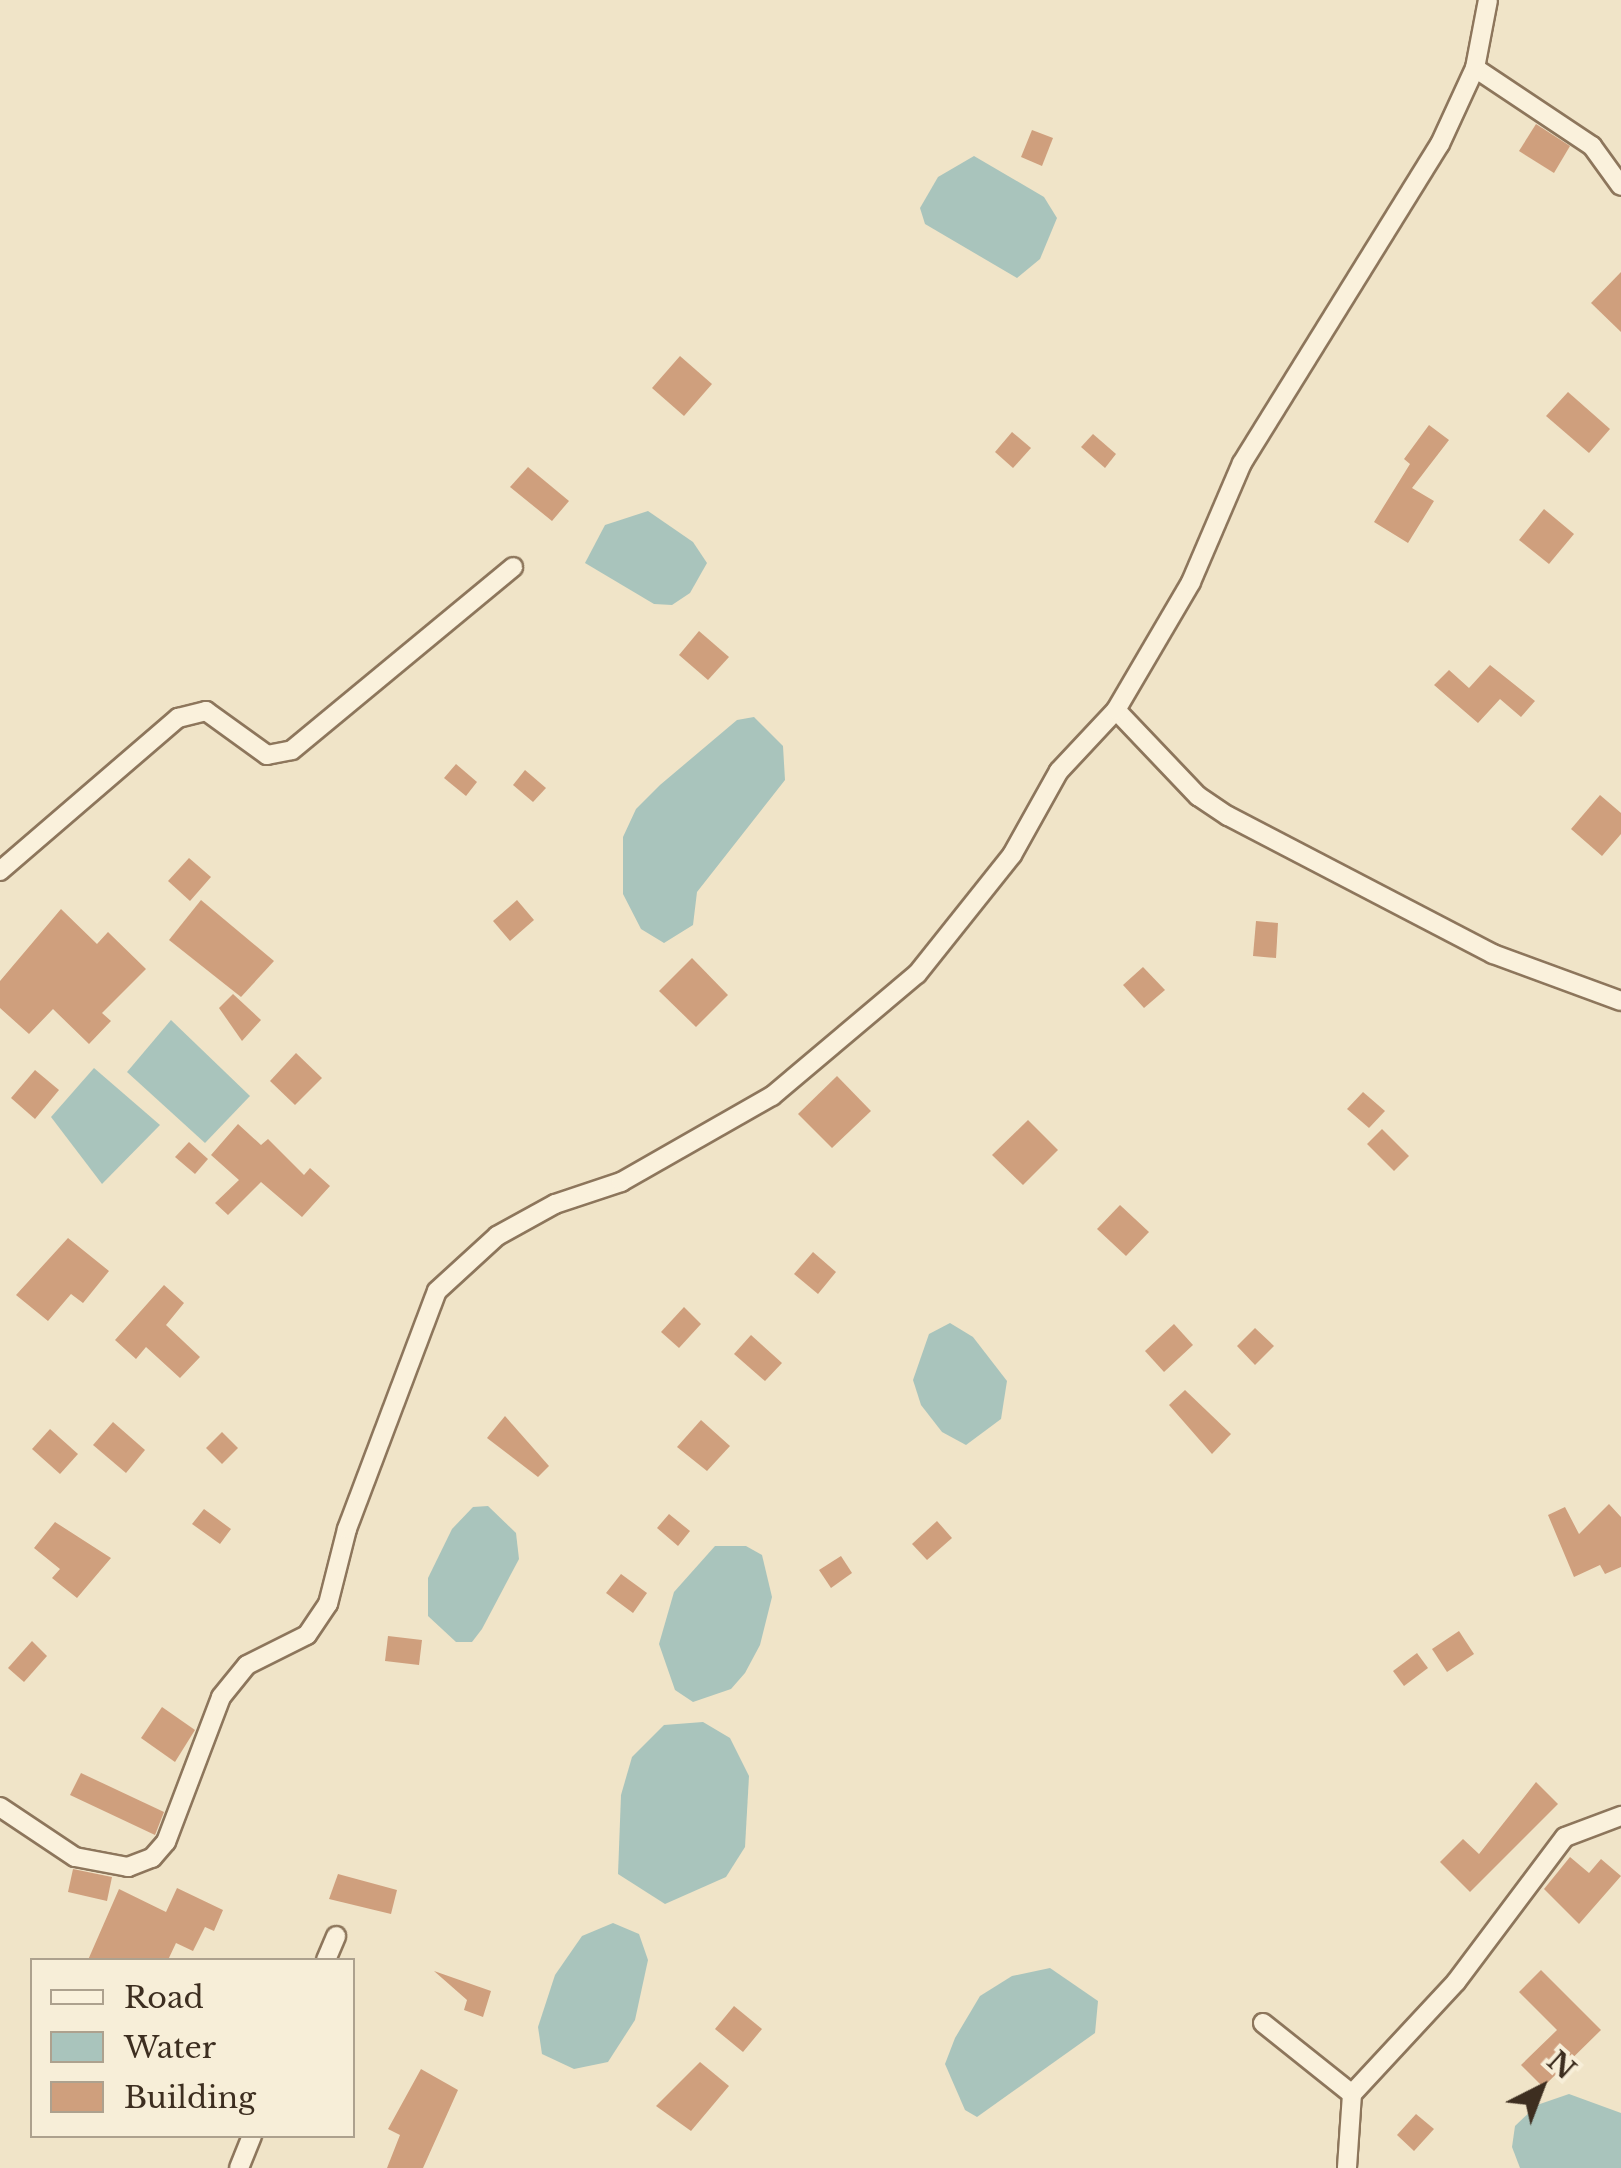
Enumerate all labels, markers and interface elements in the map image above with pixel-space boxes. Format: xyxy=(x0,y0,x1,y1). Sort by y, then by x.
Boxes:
legend xyxy=(30,1958,355,2138)
text: Road xyxy=(124,1979,204,2016)
text: Water xyxy=(124,2029,216,2066)
north arrow xyxy=(1491,2038,1591,2138)
text: N xyxy=(1540,2044,1583,2087)
text: Building xyxy=(124,2079,256,2116)

